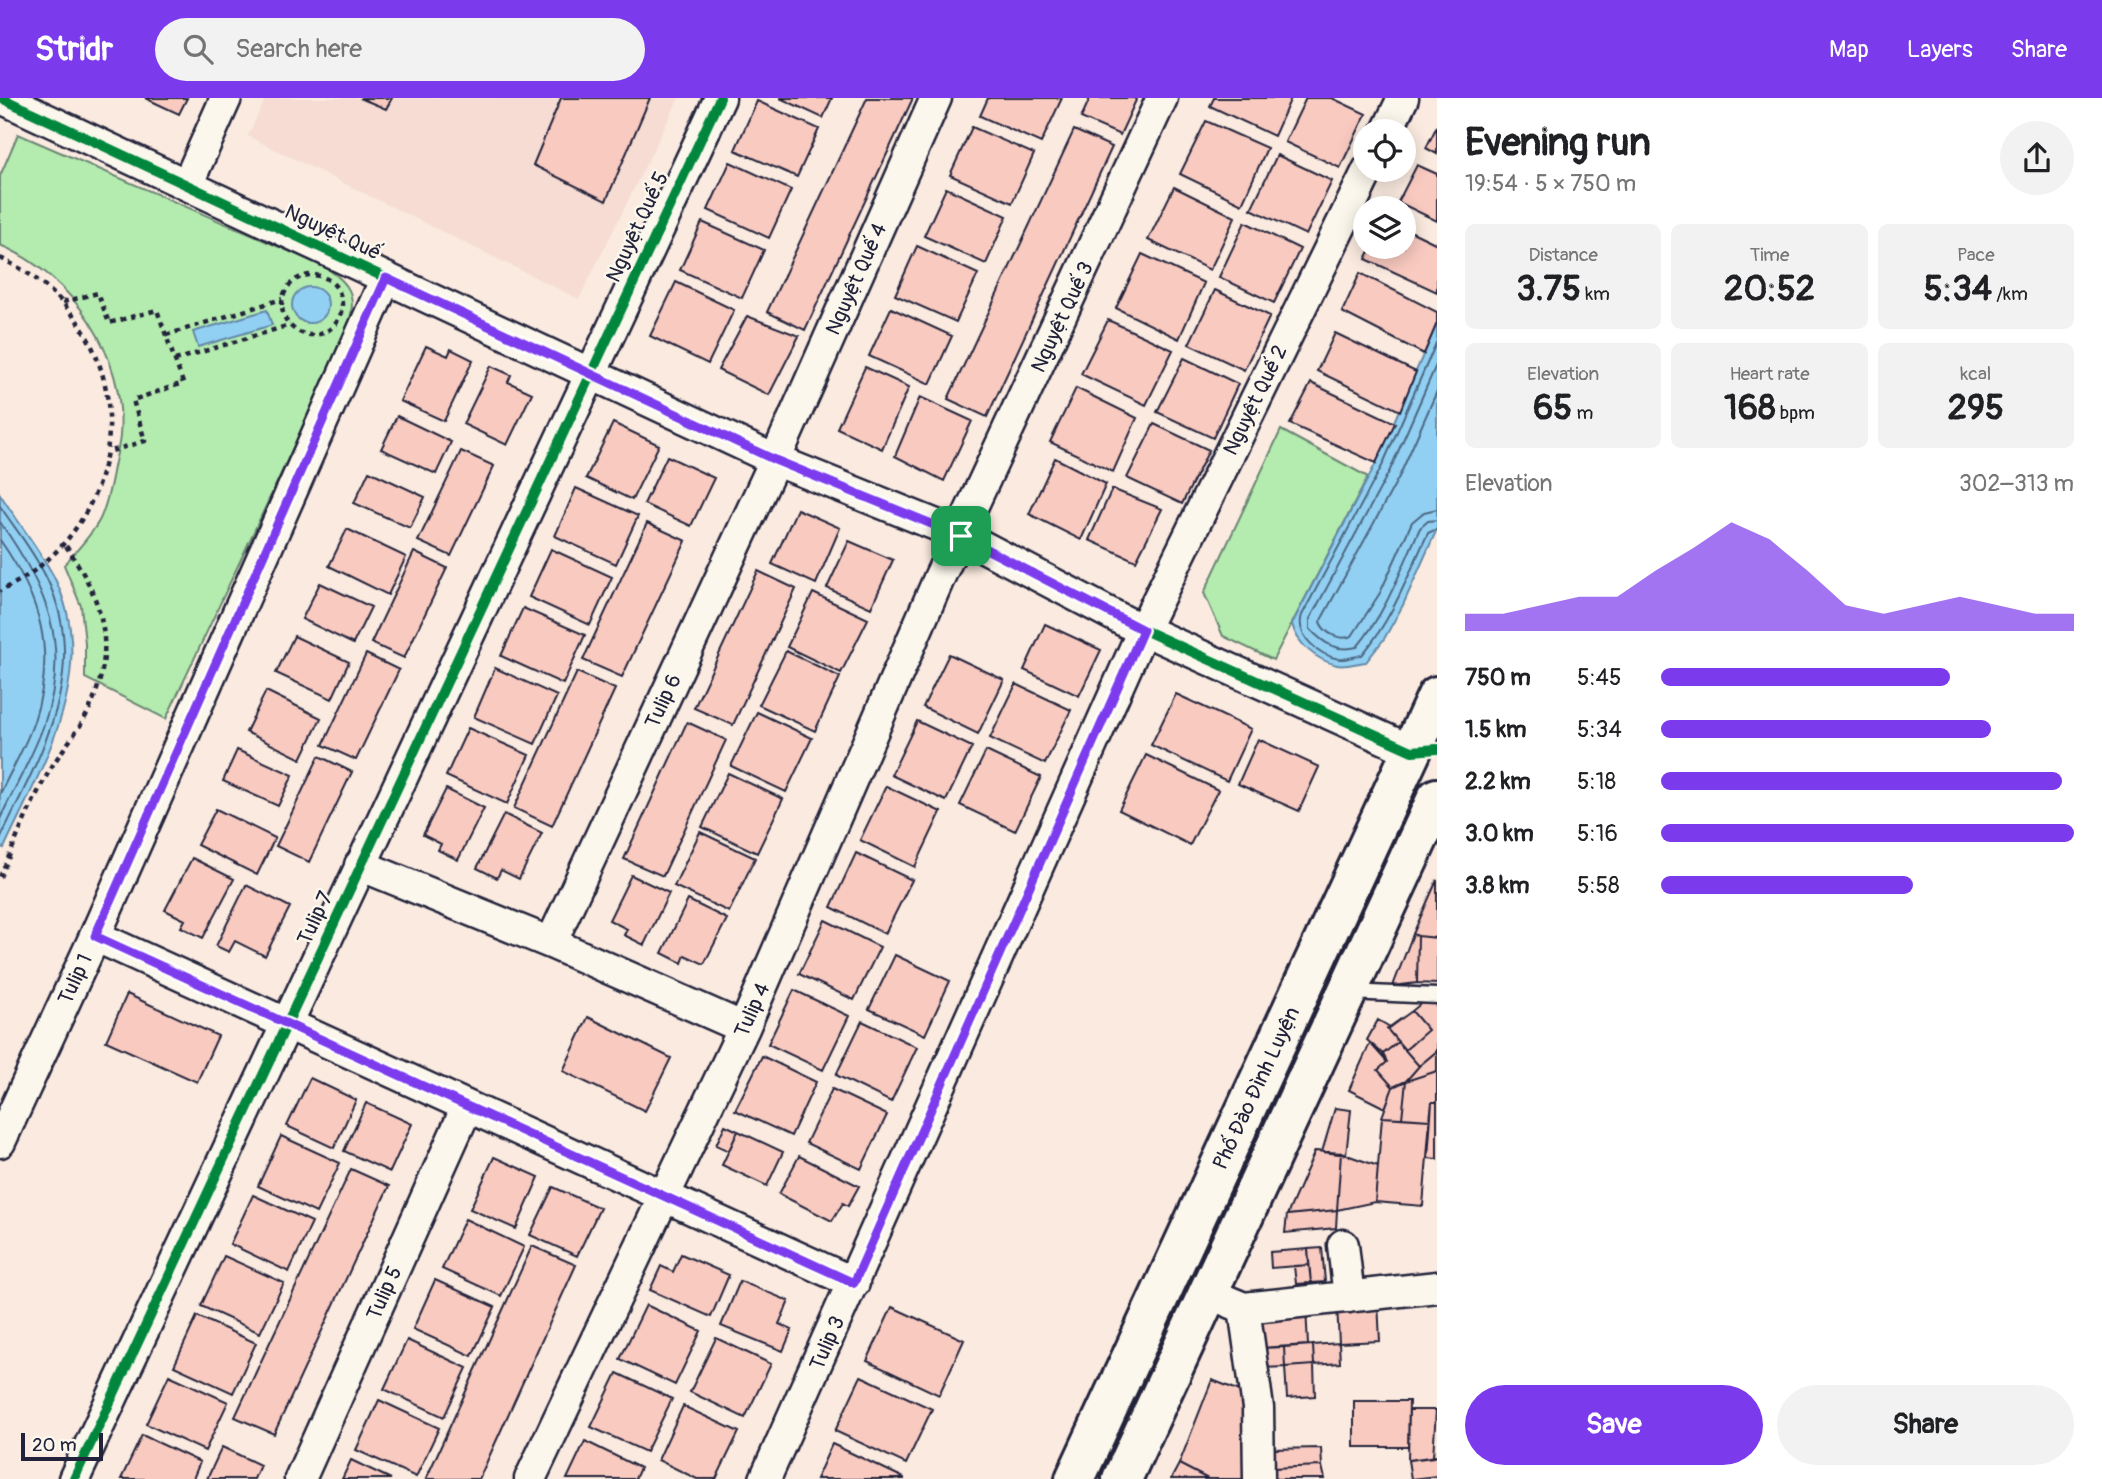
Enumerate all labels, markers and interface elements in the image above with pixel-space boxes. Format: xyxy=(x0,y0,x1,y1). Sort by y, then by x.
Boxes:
search box xyxy=(155,18,645,81)
text: Stridr xyxy=(35,29,113,70)
icon: search xyxy=(179,30,217,68)
text: Search here xyxy=(235,33,362,65)
text: Map xyxy=(1829,35,1869,64)
text: Layers xyxy=(1907,35,1973,64)
text: Share xyxy=(2011,35,2067,64)
map controls xyxy=(1353,119,1416,259)
button: locate xyxy=(1353,119,1416,182)
text: Evening run xyxy=(1465,119,1651,167)
button: share xyxy=(2000,121,2074,195)
street label: Nguyệt Quế 5 xyxy=(600,168,675,287)
text: 19:54 · 5 × 750 m xyxy=(1465,169,1636,198)
button: layers xyxy=(1353,196,1416,259)
street label: Nguyệt Quế xyxy=(280,198,386,267)
street label: Nguyệt Quế 4 xyxy=(820,219,893,339)
text: Distance xyxy=(1528,243,1598,267)
text: Time xyxy=(1750,243,1789,267)
text: Pace xyxy=(1957,243,1995,267)
street label: Nguyệt Quế 3 xyxy=(1025,257,1100,377)
text: 3.75 xyxy=(1516,267,1581,311)
text: 20:52 xyxy=(1724,267,1815,311)
text: 5:34 xyxy=(1924,267,1992,311)
text: km xyxy=(1581,282,1610,306)
text: /km xyxy=(1992,282,2028,306)
street label: Nguyệt Quế 2 xyxy=(1217,341,1294,460)
text: Elevation xyxy=(1527,362,1599,386)
text: Heart rate xyxy=(1729,362,1810,386)
text: kcal xyxy=(1960,362,1991,386)
text: 65 xyxy=(1533,386,1572,430)
text: 168 xyxy=(1724,386,1776,430)
text: 295 xyxy=(1948,386,2004,430)
text: m xyxy=(1572,401,1593,425)
text: bpm xyxy=(1776,401,1815,425)
text: Elevation xyxy=(1465,469,1553,498)
text: 302–313 m xyxy=(1959,469,2074,498)
pin xyxy=(931,506,991,566)
icon: arrive xyxy=(942,517,980,555)
text: 750 m xyxy=(1465,663,1531,692)
text: 5:45 xyxy=(1577,663,1621,692)
street label: Tulip 6 xyxy=(639,670,688,733)
text: 1.5 km xyxy=(1465,715,1527,744)
text: 5:34 xyxy=(1577,715,1622,744)
text: 2.2 km xyxy=(1465,767,1531,796)
text: 5:18 xyxy=(1577,767,1616,796)
text: 3.0 km xyxy=(1465,819,1534,848)
text: 5:16 xyxy=(1577,819,1618,848)
text: 3.8 km xyxy=(1465,871,1529,900)
text: 5:58 xyxy=(1577,871,1620,900)
street label: Tulip 7 xyxy=(291,887,340,949)
street label: Tulip 1 xyxy=(52,949,99,1009)
street label: Tulip 4 xyxy=(729,979,776,1042)
street label: Phố Đào Đình Luyện xyxy=(1207,1002,1306,1174)
street label: Tulip 5 xyxy=(361,1262,408,1324)
street label: Tulip 3 xyxy=(804,1312,851,1375)
button: Save xyxy=(1465,1385,1763,1465)
button: Share xyxy=(1777,1385,2074,1465)
scale bar xyxy=(21,1430,103,1462)
text: 20 m xyxy=(32,1433,77,1457)

